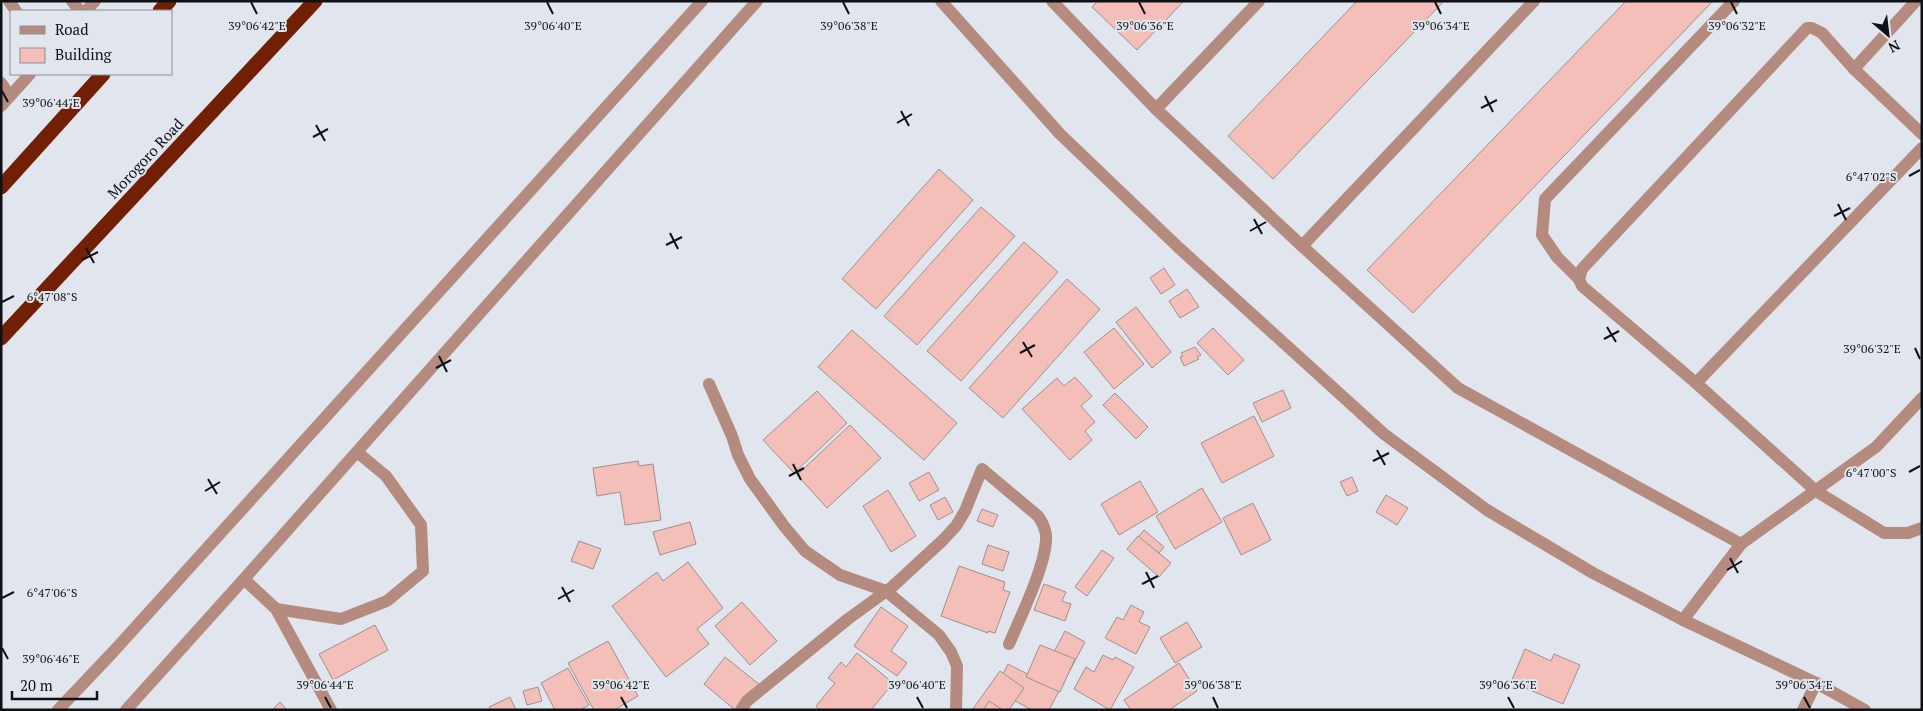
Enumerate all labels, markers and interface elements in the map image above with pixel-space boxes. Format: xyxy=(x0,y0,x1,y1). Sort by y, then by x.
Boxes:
legend xyxy=(10,10,172,75)
north arrow xyxy=(1863,10,1913,60)
text: 39°06'42"E xyxy=(228,18,286,33)
text: 39°06'40"E xyxy=(524,18,582,33)
text: 39°06'38"E xyxy=(820,18,878,33)
text: 39°06'36"E xyxy=(1116,18,1174,33)
text: 39°06'34"E xyxy=(1412,18,1470,33)
text: 39°06'32"E xyxy=(1708,18,1766,33)
text: Road xyxy=(55,19,88,39)
text: N xyxy=(1885,36,1903,58)
text: Building xyxy=(55,44,113,64)
text: 39°06'44"E xyxy=(22,95,80,110)
street label: Morogoro Road xyxy=(103,114,187,202)
text: 6°47'02"S xyxy=(1846,169,1896,184)
text: 6°47'08"S xyxy=(27,289,77,304)
text: 39°06'32"E xyxy=(1843,341,1901,356)
text: 6°47'00"S xyxy=(1846,465,1896,480)
text: 6°47'06"S xyxy=(27,585,77,600)
text: 39°06'46"E xyxy=(22,651,80,666)
scale bar xyxy=(12,668,98,700)
text: 20 m xyxy=(20,675,53,695)
text: 39°06'44"E xyxy=(296,677,354,692)
text: 39°06'42"E xyxy=(592,677,650,692)
text: 39°06'40"E xyxy=(888,677,946,692)
text: 39°06'38"E xyxy=(1184,677,1242,692)
text: 39°06'36"E xyxy=(1479,677,1537,692)
text: 39°06'34"E xyxy=(1775,677,1833,692)

